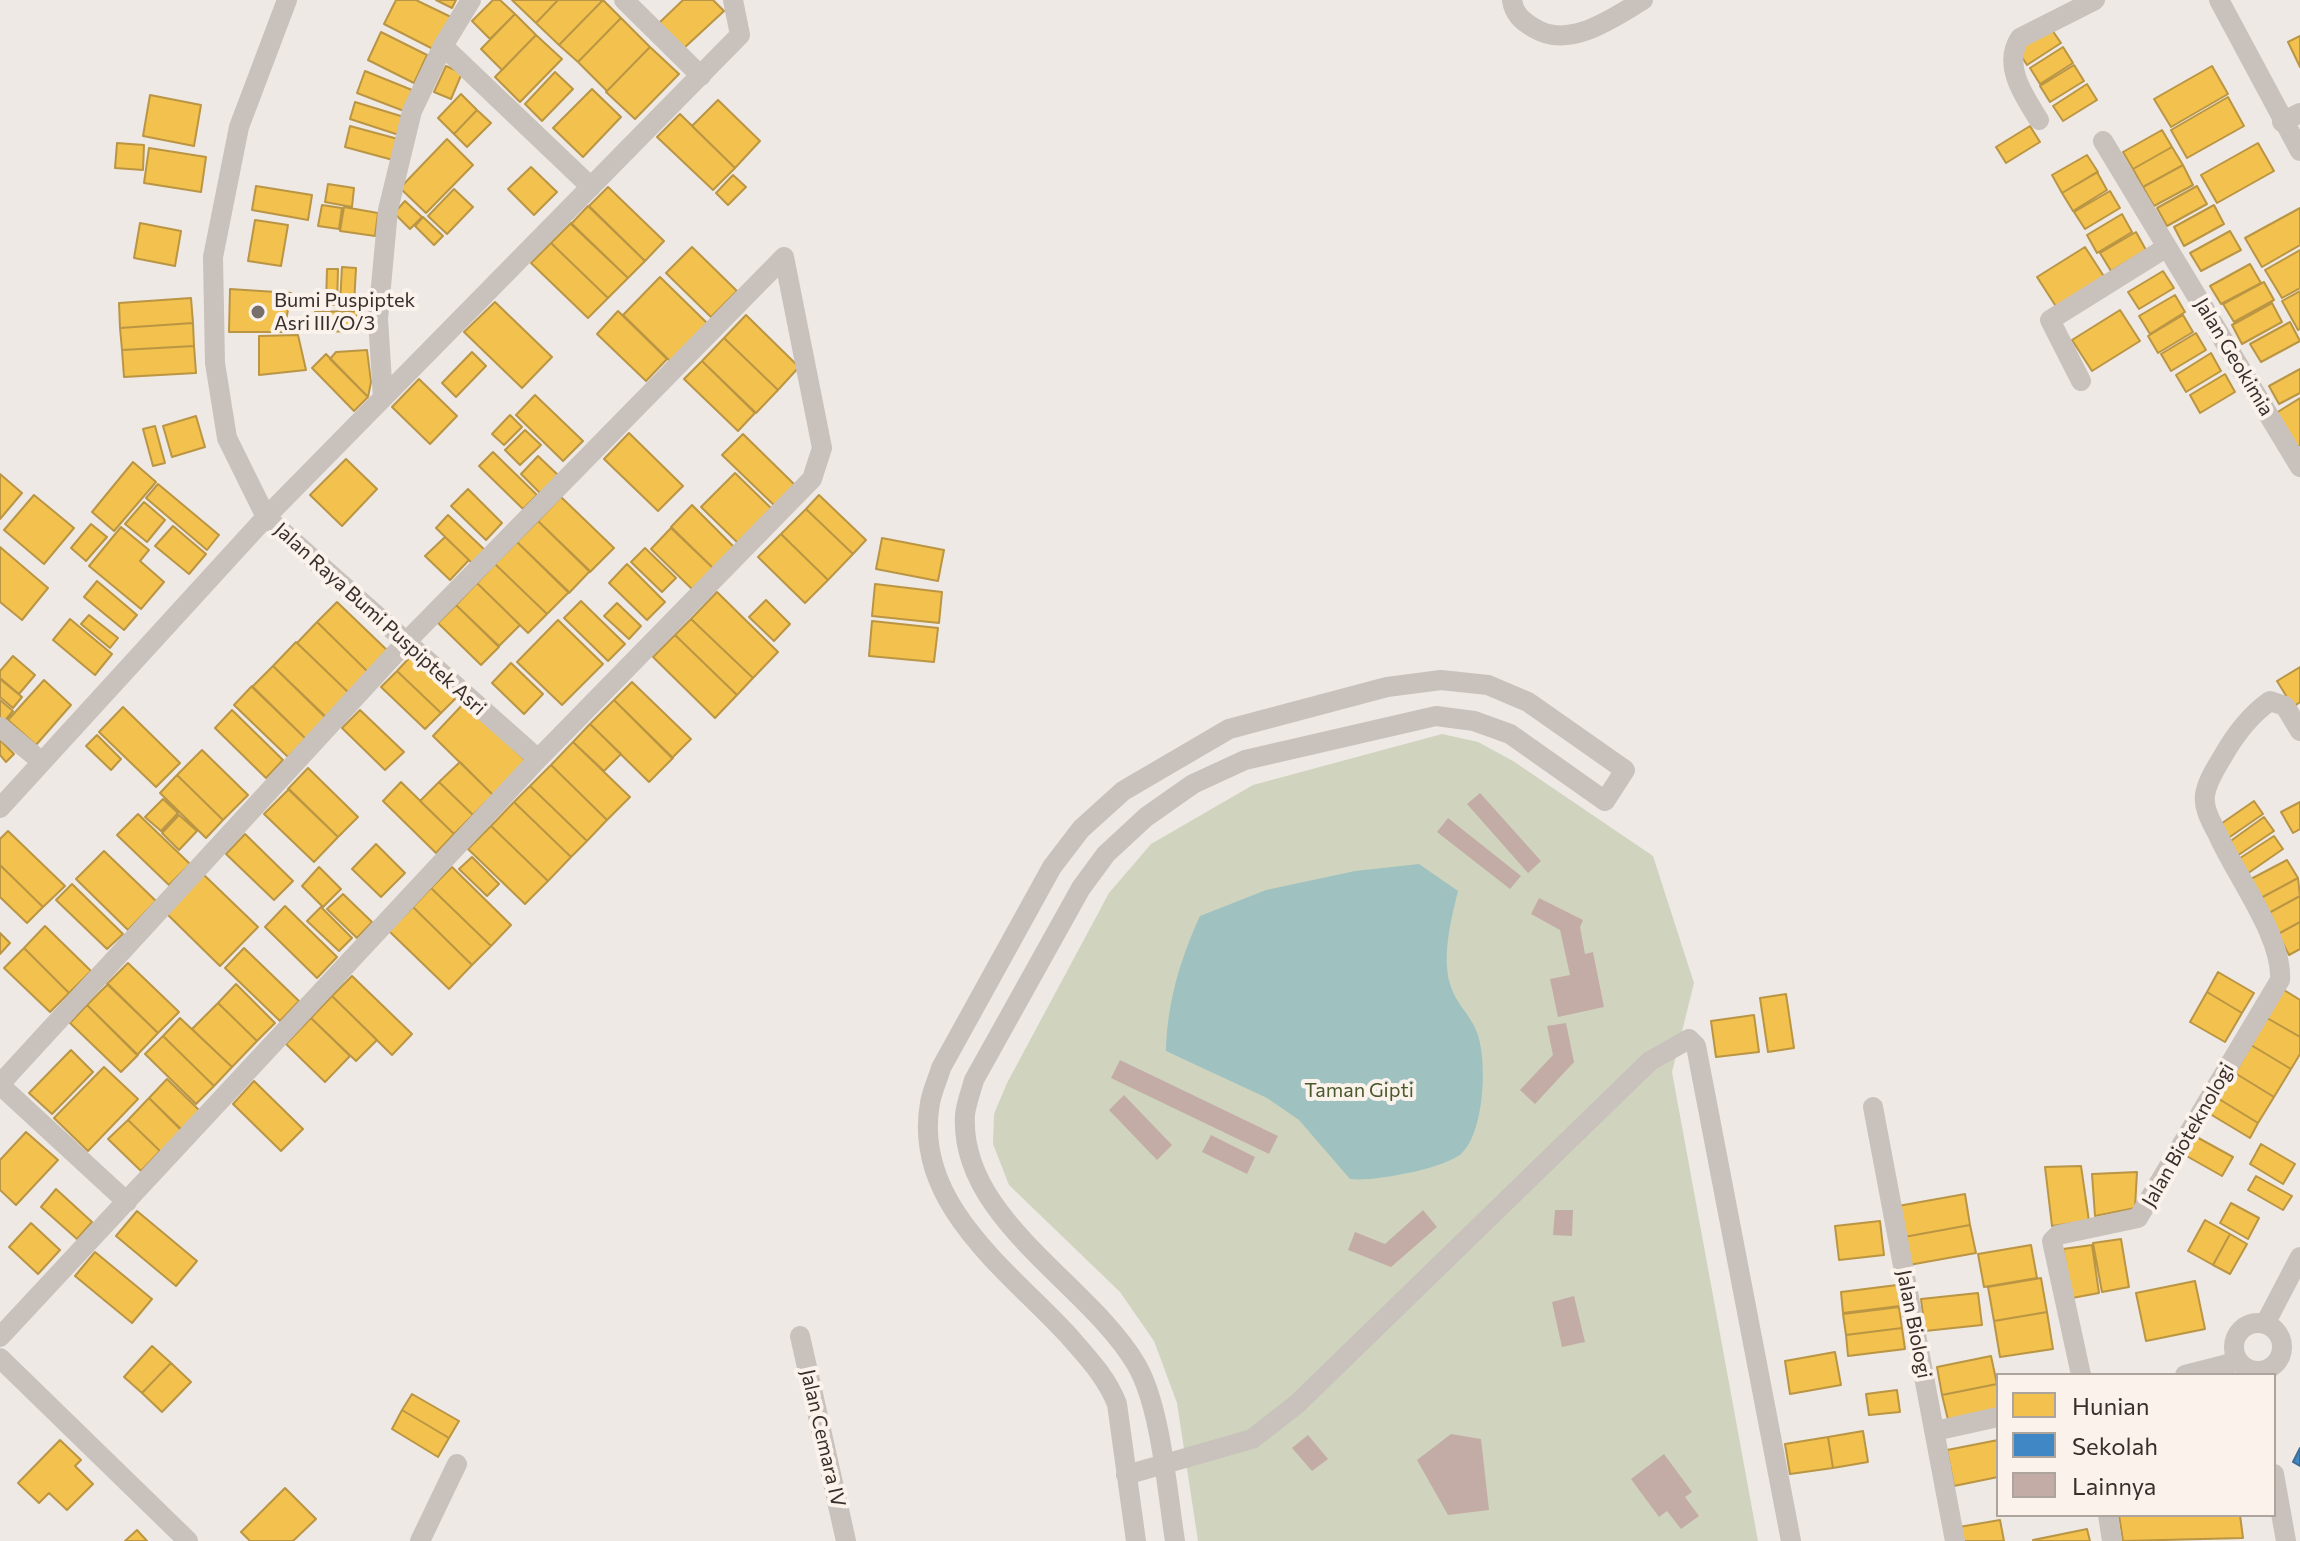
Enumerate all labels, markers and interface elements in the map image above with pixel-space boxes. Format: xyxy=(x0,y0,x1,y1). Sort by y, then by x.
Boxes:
place label: Bumi Puspiptek Asri III/O/3 xyxy=(274,288,415,335)
street label: Jalan Geokimia xyxy=(2189,294,2279,420)
marker: Bumi Puspiptek Asri III/O/3 xyxy=(249,303,267,321)
street label: Jalan Raya Bumi Puspiptek Asri xyxy=(269,518,491,720)
street label: Jalan Bioteknologi xyxy=(2137,1058,2239,1212)
park label: Taman Gipti xyxy=(1304,1078,1414,1102)
street label: Jalan Biologi xyxy=(1892,1268,1936,1380)
street label: Jalan Cemara IV xyxy=(795,1367,851,1509)
legend xyxy=(1996,1373,2276,1517)
text: Hunian xyxy=(2072,1391,2150,1420)
text: Sekolah xyxy=(2072,1431,2158,1460)
text: Lainnya xyxy=(2072,1471,2156,1500)

